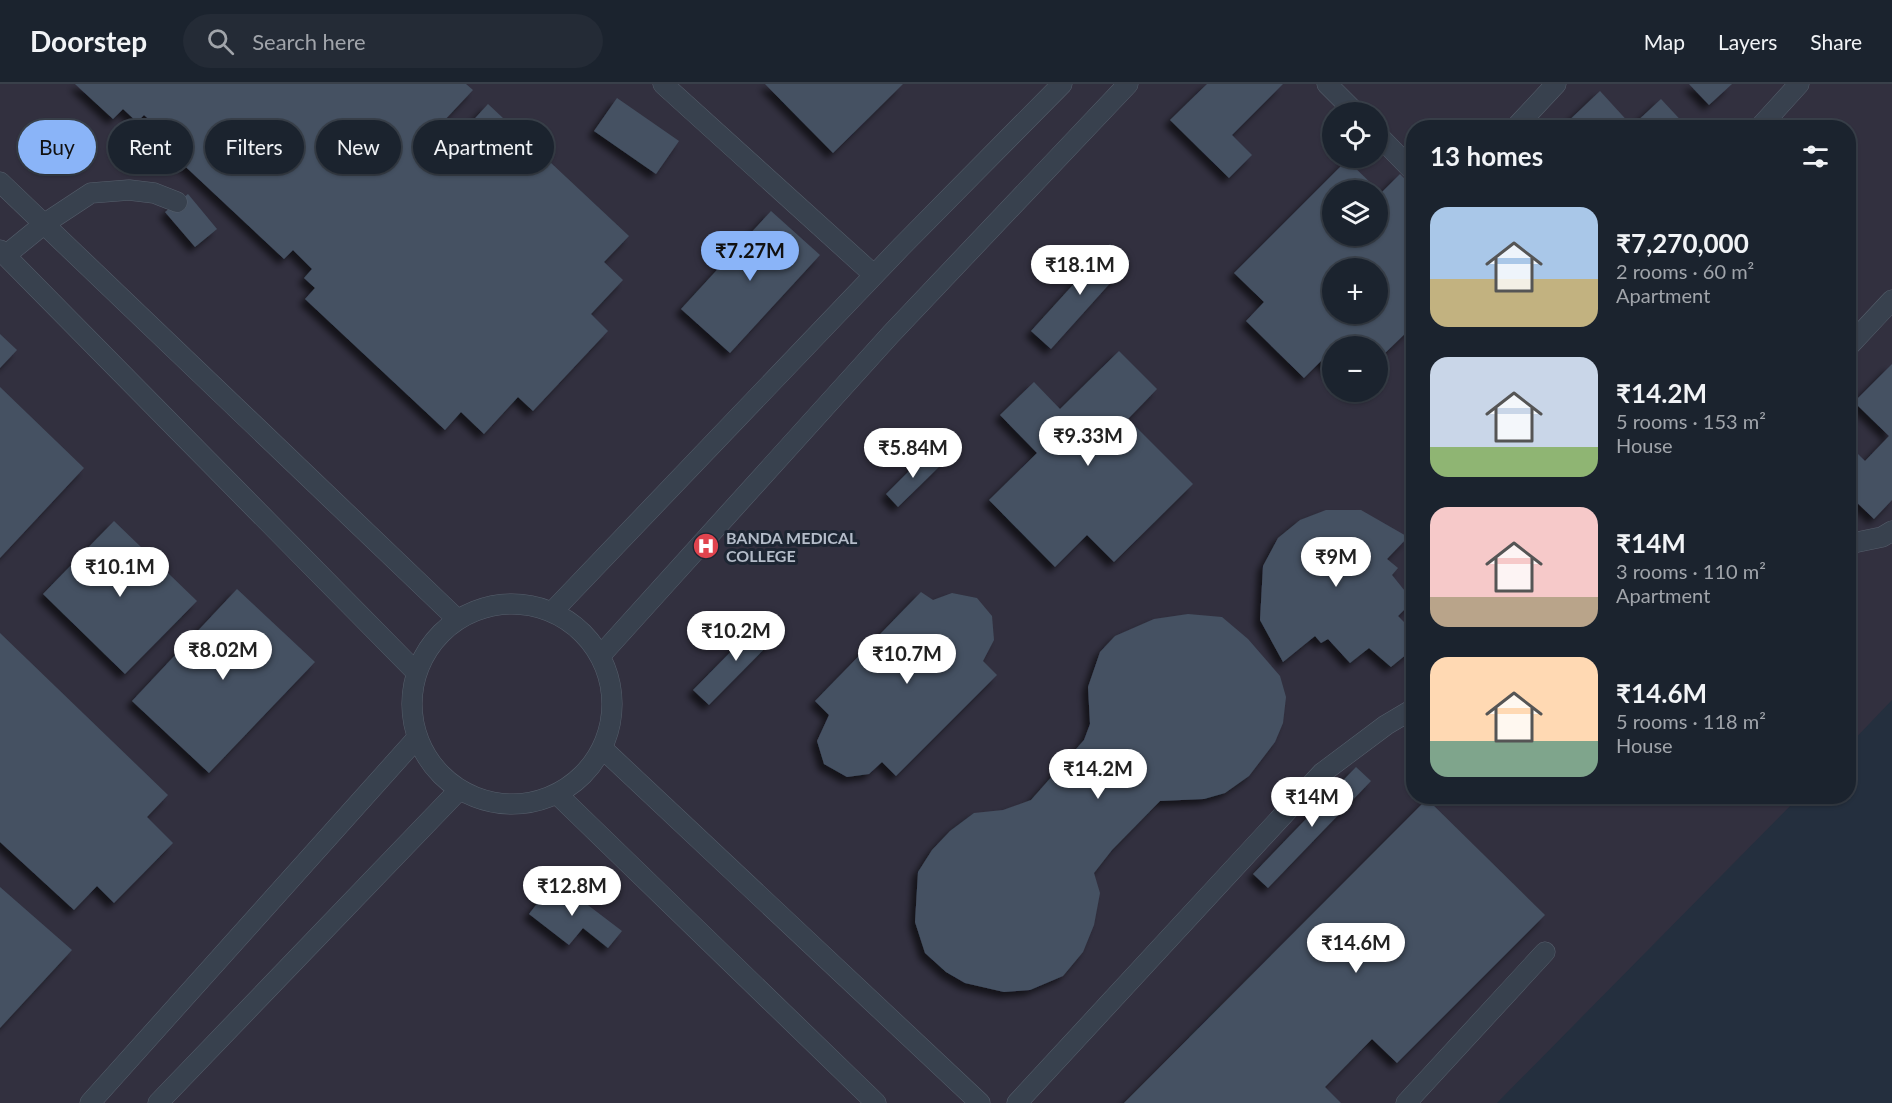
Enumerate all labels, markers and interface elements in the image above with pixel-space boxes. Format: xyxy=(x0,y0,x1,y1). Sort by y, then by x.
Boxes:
search box xyxy=(183,14,603,68)
text: Doorstep xyxy=(30,24,147,58)
icon: search xyxy=(204,25,237,58)
text: Search here xyxy=(252,28,366,55)
text: Map xyxy=(1644,29,1685,54)
text: Layers xyxy=(1718,29,1777,54)
text: Share xyxy=(1810,29,1862,54)
map controls xyxy=(1322,102,1388,402)
button: locate xyxy=(1322,102,1388,168)
chip: Buy xyxy=(18,120,96,174)
chip: Rent xyxy=(108,120,193,174)
chip: Filters xyxy=(205,120,304,174)
chip: New xyxy=(316,120,401,174)
chip: Apartment xyxy=(413,120,554,174)
text: 13 homes xyxy=(1430,140,1543,172)
icon: filters xyxy=(1799,140,1832,173)
button: layers xyxy=(1322,180,1388,246)
text: ₹7,270,000 xyxy=(1616,227,1749,259)
pin: ₹7.27M xyxy=(701,231,799,282)
icon: home xyxy=(1478,231,1550,303)
text: ₹7.27M xyxy=(715,238,785,262)
pin: ₹18.1M xyxy=(1031,245,1129,296)
text: ₹18.1M xyxy=(1045,252,1115,276)
button: + xyxy=(1322,258,1388,324)
text: 2 rooms · 60 m² xyxy=(1616,259,1754,283)
text: Apartment xyxy=(1616,283,1710,307)
button: − xyxy=(1322,336,1388,402)
text: ₹14.2M xyxy=(1616,377,1707,409)
icon: home xyxy=(1478,381,1550,453)
text: 5 rooms · 153 m² xyxy=(1616,409,1766,433)
pin: ₹9.33M xyxy=(1039,416,1137,467)
text: ₹9.33M xyxy=(1053,423,1123,447)
pin: ₹5.84M xyxy=(864,428,962,479)
text: House xyxy=(1616,433,1673,457)
text: ₹5.84M xyxy=(878,435,948,459)
text: ₹14M xyxy=(1616,527,1686,559)
place label: BANDA MEDICAL COLLEGE xyxy=(726,528,858,565)
hospital icon: BANDA MEDICAL COLLEGE xyxy=(691,531,721,561)
icon: home xyxy=(1478,531,1550,603)
pin: ₹9M xyxy=(1307,537,1365,588)
text: ₹9M xyxy=(1315,544,1357,568)
pin: ₹10.1M xyxy=(71,547,169,598)
text: ₹10.1M xyxy=(85,554,155,578)
text: 3 rooms · 110 m² xyxy=(1616,559,1766,583)
text: Apartment xyxy=(1616,583,1710,607)
pin: ₹10.2M xyxy=(687,611,785,662)
text: ₹10.2M xyxy=(701,618,771,642)
pin: ₹8.02M xyxy=(174,630,272,681)
pin: ₹10.7M xyxy=(858,634,956,685)
text: ₹8.02M xyxy=(188,637,258,661)
text: ₹10.7M xyxy=(872,641,942,665)
text: ₹14.6M xyxy=(1616,677,1707,709)
icon: home xyxy=(1478,681,1550,753)
text: 5 rooms · 118 m² xyxy=(1616,709,1766,733)
text: House xyxy=(1616,733,1673,757)
pin: ₹14.2M xyxy=(1049,749,1147,800)
text: ₹14.2M xyxy=(1063,756,1133,780)
pin: ₹14M xyxy=(1276,777,1348,828)
text: ₹14M xyxy=(1285,784,1339,808)
pin: ₹12.8M xyxy=(523,866,621,917)
text: ₹12.8M xyxy=(537,873,607,897)
pin: ₹14.6M xyxy=(1307,923,1405,974)
text: ₹14.6M xyxy=(1321,930,1391,954)

